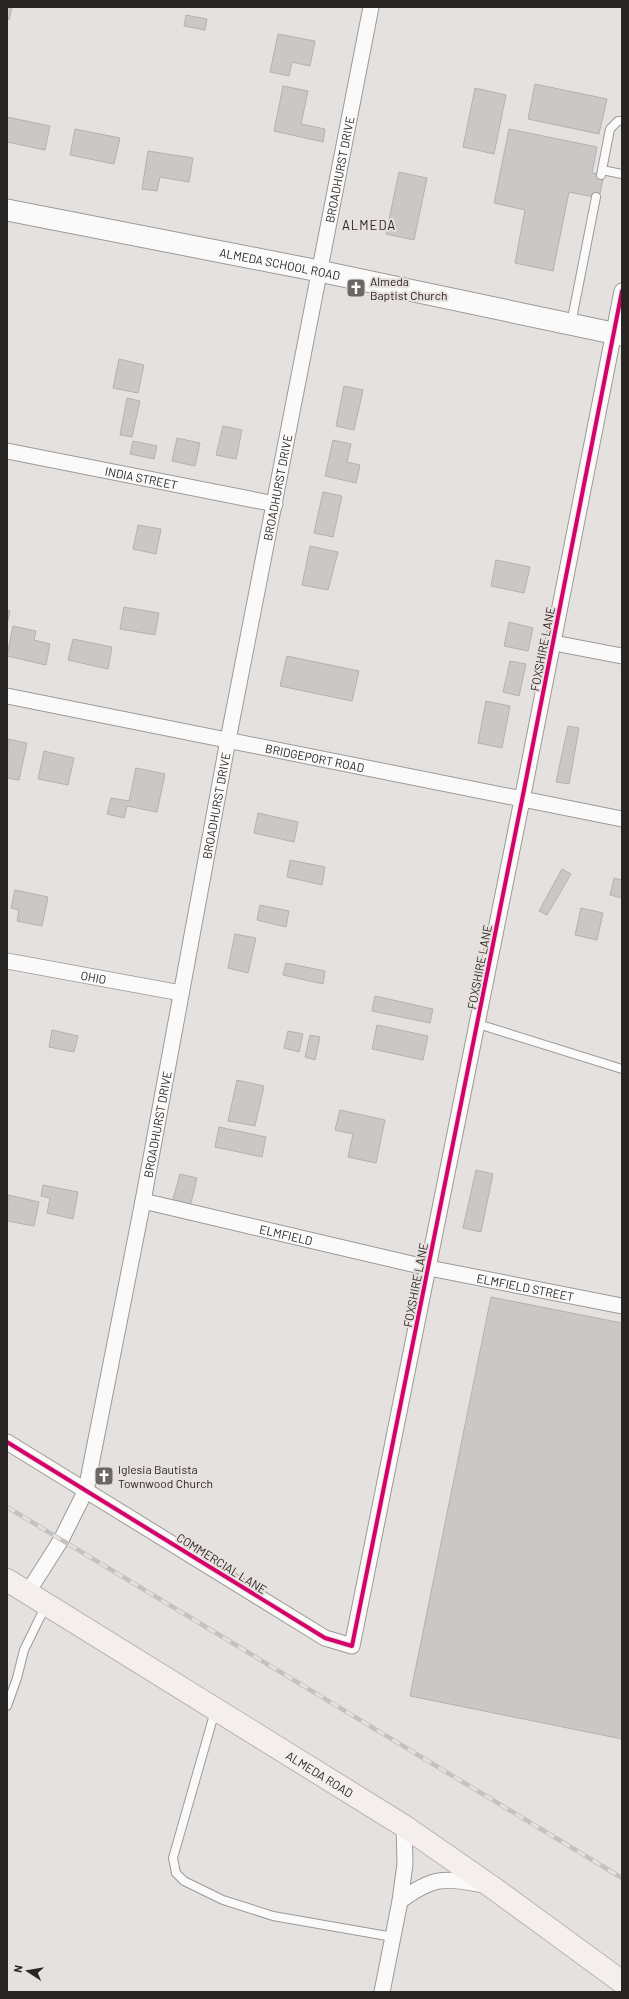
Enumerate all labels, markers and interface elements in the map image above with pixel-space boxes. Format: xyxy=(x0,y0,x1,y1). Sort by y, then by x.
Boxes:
street label: BROADHURST DRIVE xyxy=(322,115,357,224)
district label: ALMEDA xyxy=(342,217,396,233)
street label: ALMEDA SCHOOL ROAD xyxy=(218,245,341,282)
place label: Almeda Baptist Church xyxy=(370,274,447,302)
church icon: Almeda Baptist Church xyxy=(345,277,367,299)
street label: BROADHURST DRIVE xyxy=(260,433,294,542)
street label: INDIA STREET xyxy=(104,464,179,492)
street label: FOXSHIRE LANE xyxy=(527,606,557,692)
street label: BRIDGEPORT ROAD xyxy=(264,741,366,774)
street label: BROADHURST DRIVE xyxy=(199,751,233,860)
street label: FOXSHIRE LANE xyxy=(464,924,494,1010)
street label: OHIO xyxy=(80,968,108,986)
street label: BROADHURST DRIVE xyxy=(140,1070,174,1179)
street label: ELMFIELD xyxy=(258,1222,314,1248)
street label: FOXSHIRE LANE xyxy=(400,1242,430,1328)
street label: ELMFIELD STREET xyxy=(476,1271,575,1303)
place label: Iglesia Bautista Townwood Church xyxy=(118,1462,213,1490)
church icon: Iglesia Bautista Townwood Church xyxy=(93,1465,115,1487)
street label: COMMERCIAL LANE xyxy=(175,1530,269,1596)
street label: ALMEDA ROAD xyxy=(284,1748,356,1800)
north arrow xyxy=(8,1951,48,1991)
text: N xyxy=(11,1964,25,1974)

